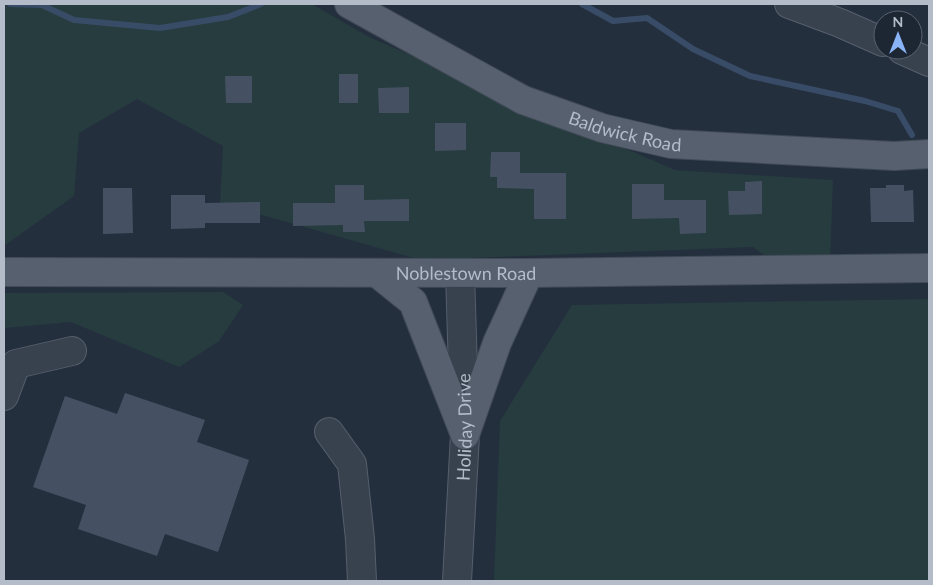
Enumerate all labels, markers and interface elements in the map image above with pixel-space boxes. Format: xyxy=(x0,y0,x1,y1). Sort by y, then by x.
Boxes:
north arrow xyxy=(873,10,923,60)
text: N xyxy=(893,13,903,30)
street label: Baldwick Road xyxy=(566,106,682,156)
street label: Noblestown Road xyxy=(396,262,536,284)
street label: Holiday Drive xyxy=(452,373,476,482)

